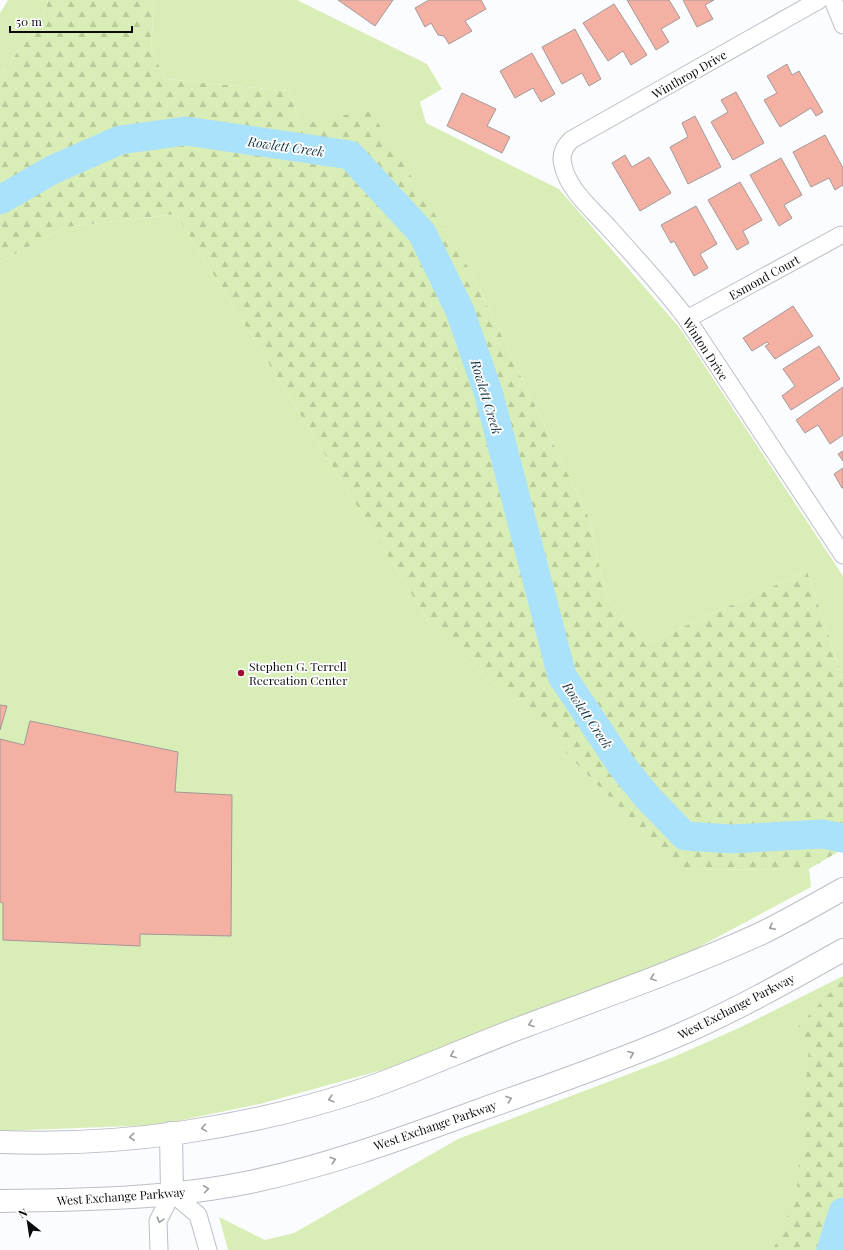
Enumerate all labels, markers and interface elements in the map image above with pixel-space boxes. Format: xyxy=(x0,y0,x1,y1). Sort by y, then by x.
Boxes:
scale bar xyxy=(10,8,132,34)
text: 50 m xyxy=(16,13,42,29)
street label: Winthrop Drive xyxy=(648,46,729,102)
water label: Rowlett Creek xyxy=(246,132,326,160)
street label: Esmond Court xyxy=(726,251,803,303)
street label: Winton Drive xyxy=(679,314,732,383)
water label: Rowlett Creek xyxy=(467,357,506,437)
place label: Stephen G. Terrell Recreation Center xyxy=(249,658,348,688)
marker: Stephen G. Terrell Recreation Center xyxy=(236,668,246,678)
water label: Rowlett Creek xyxy=(559,678,617,752)
one-way arrow xyxy=(769,923,777,930)
street label: West Exchange Parkway xyxy=(674,970,797,1043)
one-way arrow xyxy=(650,974,657,982)
one-way arrow xyxy=(528,1019,535,1027)
one-way arrow xyxy=(450,1050,457,1058)
one-way arrow xyxy=(627,1051,634,1059)
one-way arrow xyxy=(328,1094,335,1103)
street label: West Exchange Parkway xyxy=(371,1096,498,1154)
one-way arrow xyxy=(505,1096,512,1104)
one-way arrow xyxy=(201,1123,207,1132)
one-way arrow xyxy=(129,1133,135,1142)
one-way arrow xyxy=(329,1156,336,1165)
street label: West Exchange Parkway xyxy=(55,1184,186,1209)
one-way arrow xyxy=(203,1185,210,1194)
north arrow xyxy=(8,1202,48,1242)
text: N xyxy=(16,1204,30,1221)
one-way arrow xyxy=(156,1217,165,1224)

